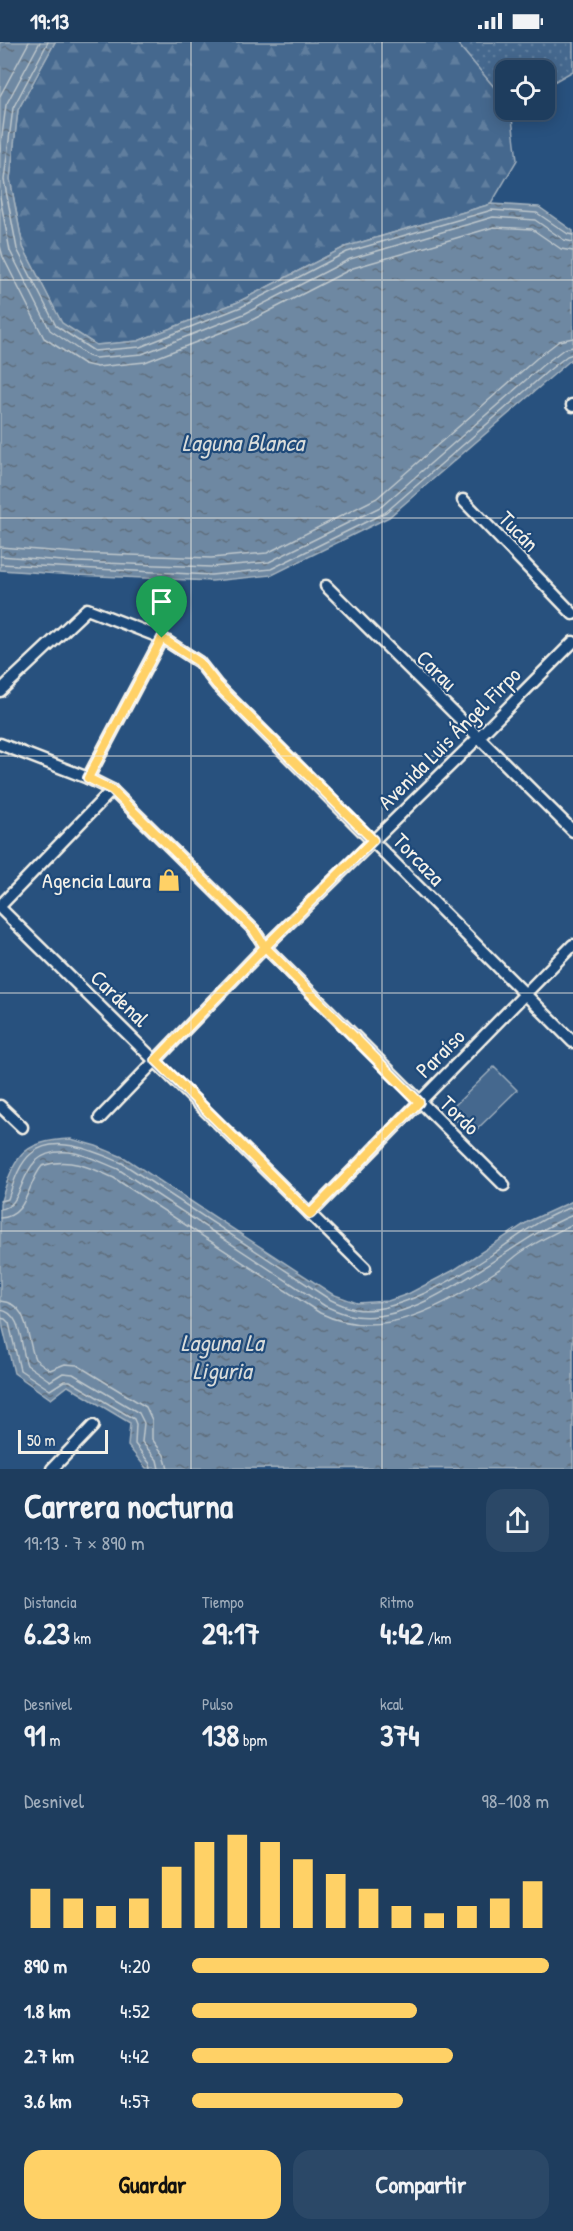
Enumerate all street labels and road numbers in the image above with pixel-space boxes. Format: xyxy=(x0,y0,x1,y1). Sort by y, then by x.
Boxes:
street label: Tucán xyxy=(492,504,546,558)
street label: Carau xyxy=(410,643,464,697)
street label: Avenida Luis Ángel Firpo xyxy=(371,660,527,816)
street label: Torcaza xyxy=(386,826,452,892)
street label: Cardenal xyxy=(84,963,156,1034)
street label: Paraíso xyxy=(409,1022,471,1084)
street label: Tordo xyxy=(433,1089,487,1142)

